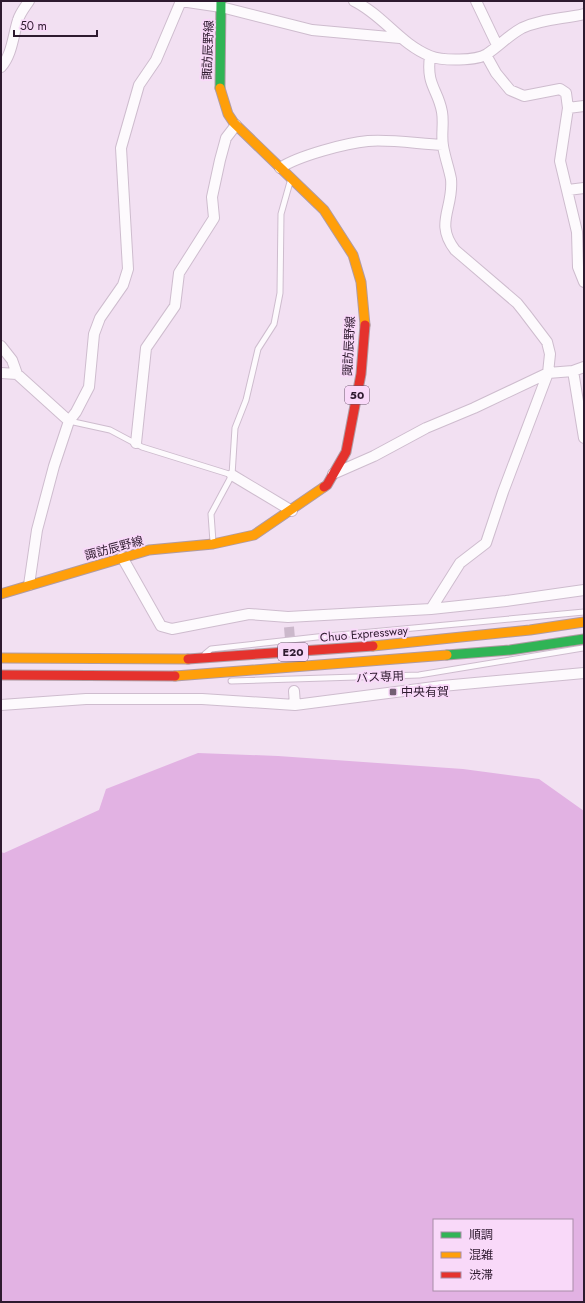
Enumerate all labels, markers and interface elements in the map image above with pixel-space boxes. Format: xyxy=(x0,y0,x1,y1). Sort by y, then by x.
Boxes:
scale bar xyxy=(14,12,97,38)
text: 50 m xyxy=(20,17,47,35)
street label: 諏訪辰野線 xyxy=(198,20,218,80)
street label: 諏訪辰野線 xyxy=(338,316,360,376)
road number: 50 xyxy=(345,386,369,404)
street label: 諏訪辰野線 xyxy=(83,532,145,564)
street label: Chuo Expressway xyxy=(319,621,409,647)
road number: E20 xyxy=(278,643,308,661)
street label: バス専用 xyxy=(356,667,404,687)
place label: 中央有賀 xyxy=(401,683,449,701)
marker: 中央有賀 xyxy=(388,687,398,697)
legend xyxy=(433,1219,573,1291)
text: 順調 xyxy=(469,1226,493,1244)
text: 混雑 xyxy=(469,1246,493,1264)
text: 渋滞 xyxy=(469,1266,493,1284)

